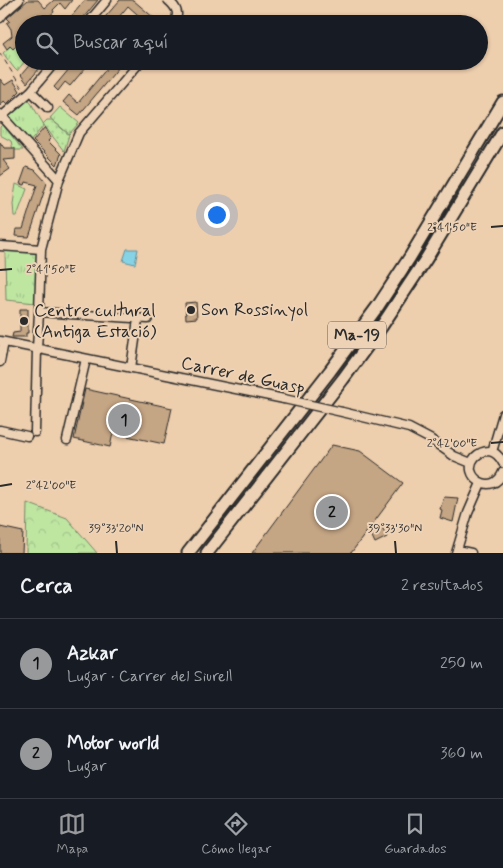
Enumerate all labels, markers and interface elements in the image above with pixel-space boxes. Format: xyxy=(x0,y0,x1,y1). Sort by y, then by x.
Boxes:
search box xyxy=(15,15,488,70)
icon: search xyxy=(33,29,61,57)
text: Buscar aquí xyxy=(73,30,168,55)
your location xyxy=(204,202,230,228)
text: 2°41'50"E xyxy=(427,220,477,236)
text: 2°41'50"E xyxy=(26,262,76,278)
place label: Son Rossinyol xyxy=(201,298,308,322)
place label: Centre cultural (Antiga Estació) xyxy=(34,299,157,344)
marker: Son Rossinyol xyxy=(185,304,197,316)
marker: Centre cultural (Antiga Estació) xyxy=(18,315,30,327)
road number: Ma-19 xyxy=(328,322,386,348)
street label: Carrer de Guasp xyxy=(179,351,307,401)
pin: 1 xyxy=(108,401,140,439)
text: 2°42'00"E xyxy=(427,436,477,452)
text: 2°42'00"E xyxy=(26,478,76,494)
pin: 2 xyxy=(316,493,348,531)
text: 39°33'20"N xyxy=(89,521,143,537)
text: 39°33'30"N xyxy=(368,521,422,537)
text: Cerca xyxy=(20,572,73,600)
text: 2 resultados xyxy=(401,575,483,596)
text: Azkar xyxy=(67,641,118,666)
text: 1 xyxy=(32,653,40,674)
text: 250 m xyxy=(440,653,483,674)
text: Lugar · Carrer del Siurell xyxy=(67,666,233,687)
text: Motor world xyxy=(67,731,159,756)
text: 2 xyxy=(32,743,40,764)
text: 360 m xyxy=(440,743,483,764)
text: Lugar xyxy=(67,756,106,777)
tab: Mapa xyxy=(56,810,88,858)
tab: Cómo llegar xyxy=(201,810,271,858)
tab: Guardados xyxy=(384,810,447,858)

